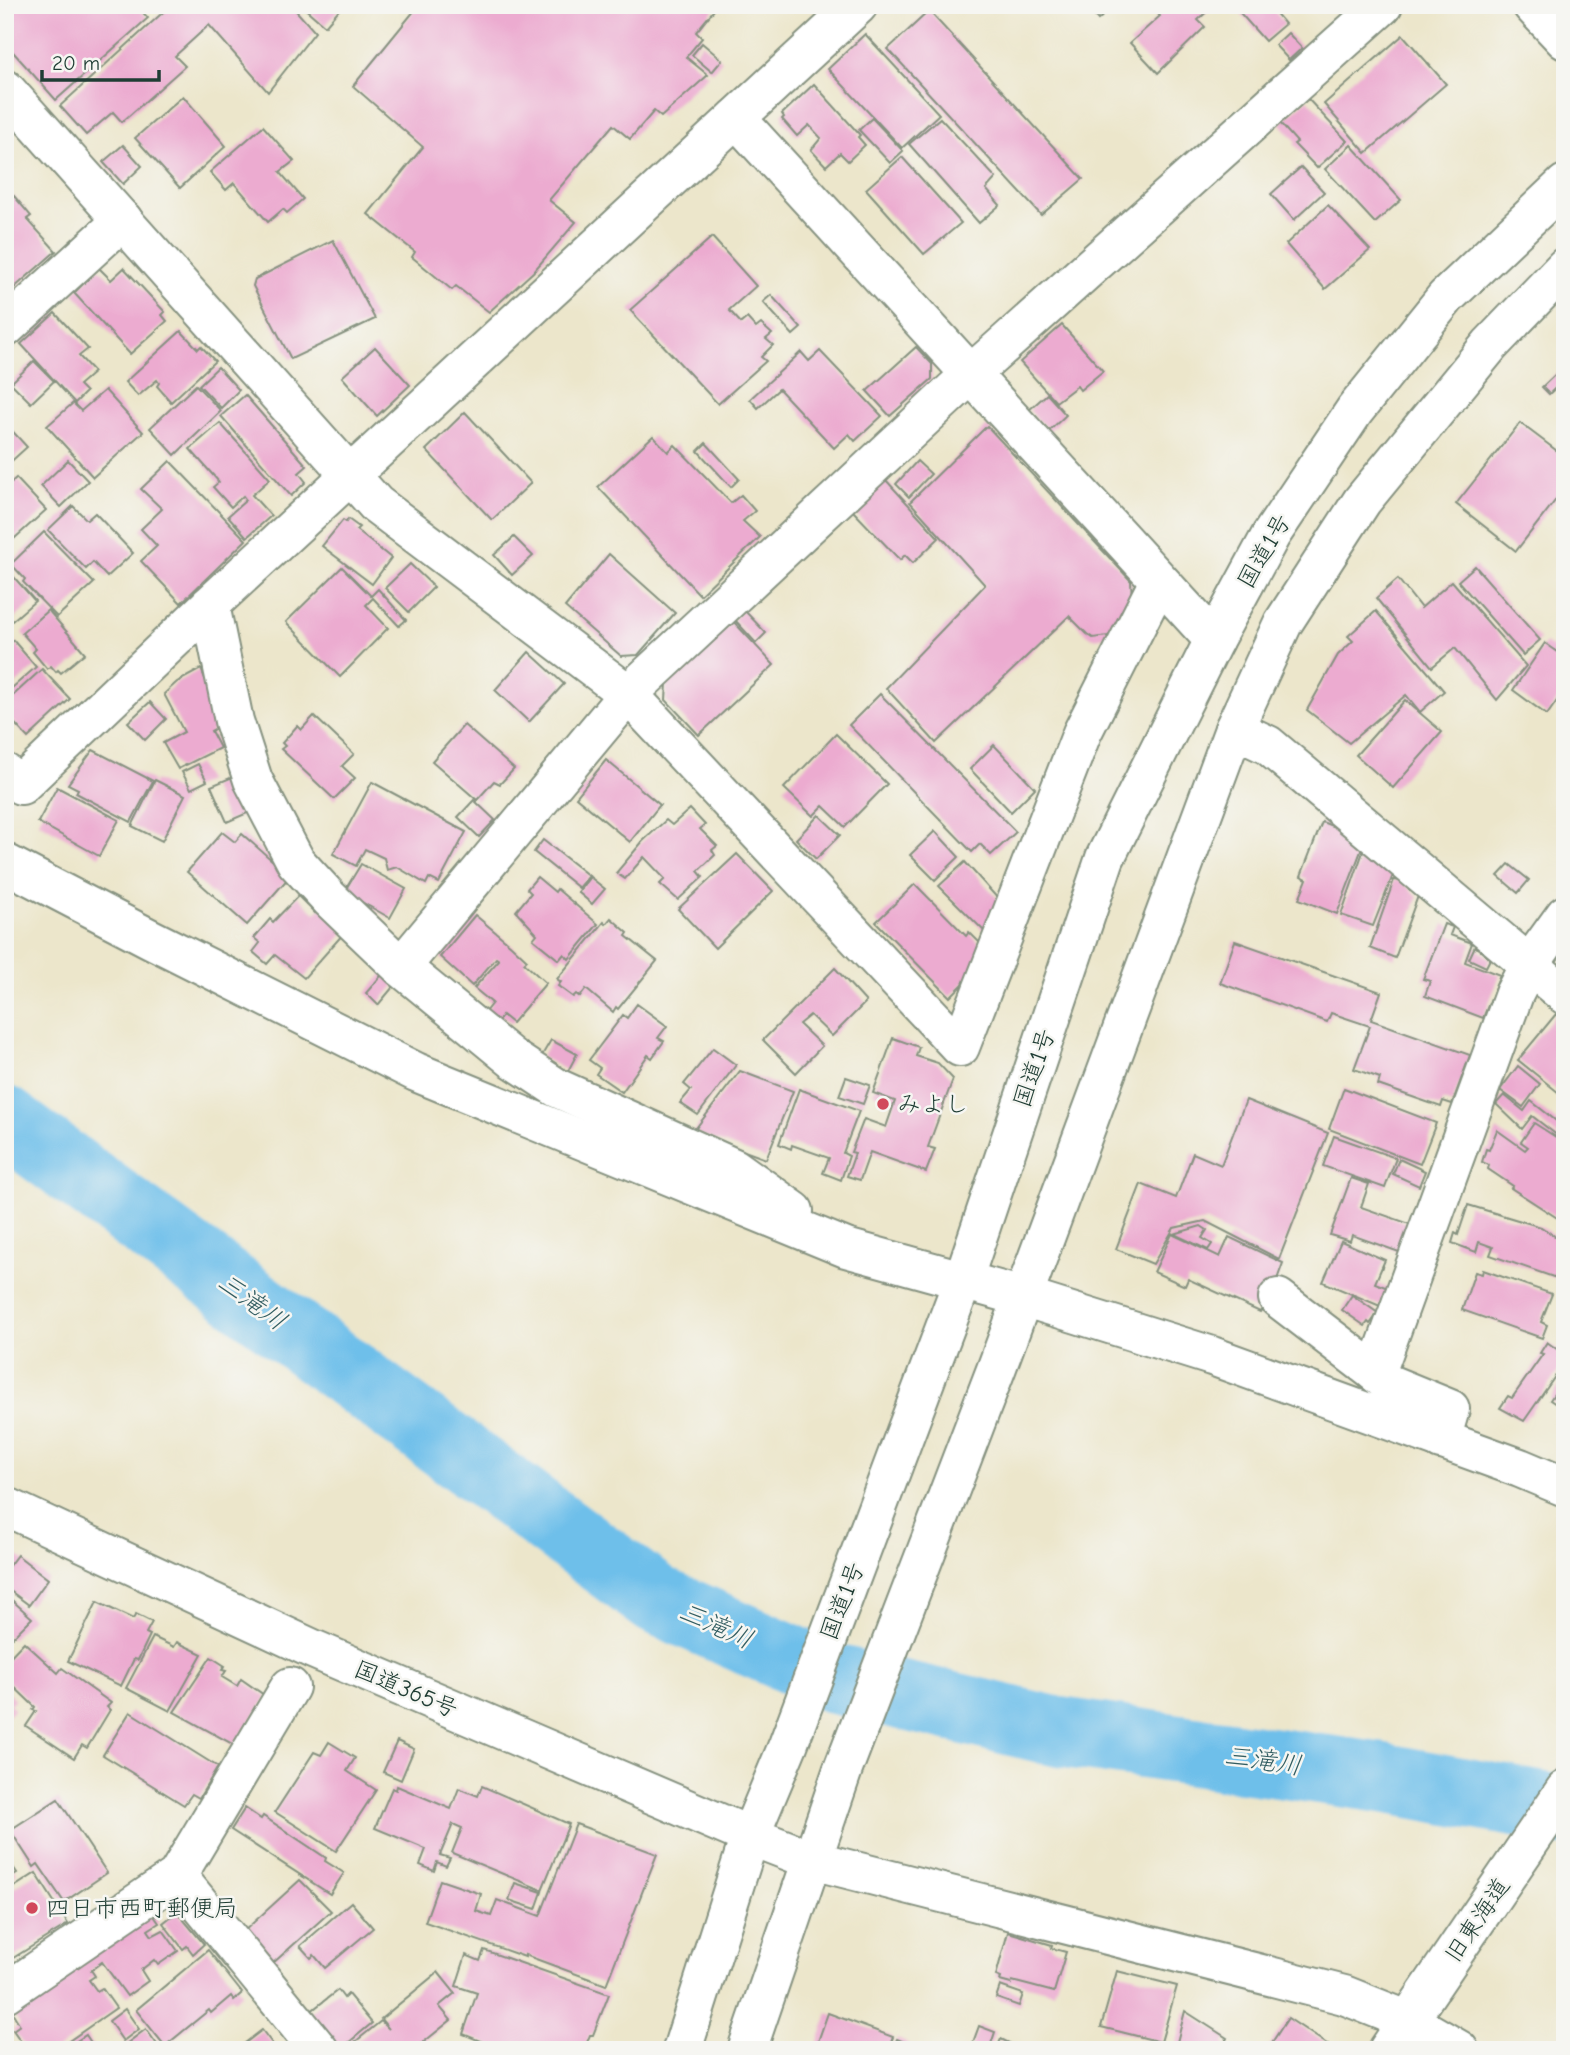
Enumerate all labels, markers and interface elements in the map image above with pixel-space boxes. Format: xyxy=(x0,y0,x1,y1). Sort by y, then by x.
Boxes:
scale bar xyxy=(42,38,159,82)
text: 20 m xyxy=(52,51,100,75)
street label: 国道1号 xyxy=(1231,509,1297,593)
street label: 国道1号 xyxy=(1007,1025,1061,1111)
place label: みよし xyxy=(897,1090,969,1118)
marker: みよし xyxy=(875,1096,891,1112)
water label: 三滝川 xyxy=(212,1267,292,1337)
street label: 国道1号 xyxy=(814,1558,870,1644)
water label: 三滝川 xyxy=(674,1596,758,1656)
street label: 国道365号 xyxy=(350,1655,462,1723)
water label: 三滝川 xyxy=(1222,1741,1304,1781)
street label: 旧東海道 xyxy=(1439,1872,1515,1968)
place label: 四日市西町郵便局 xyxy=(46,1894,238,1922)
marker: 四日市西町郵便局 xyxy=(24,1900,40,1916)

